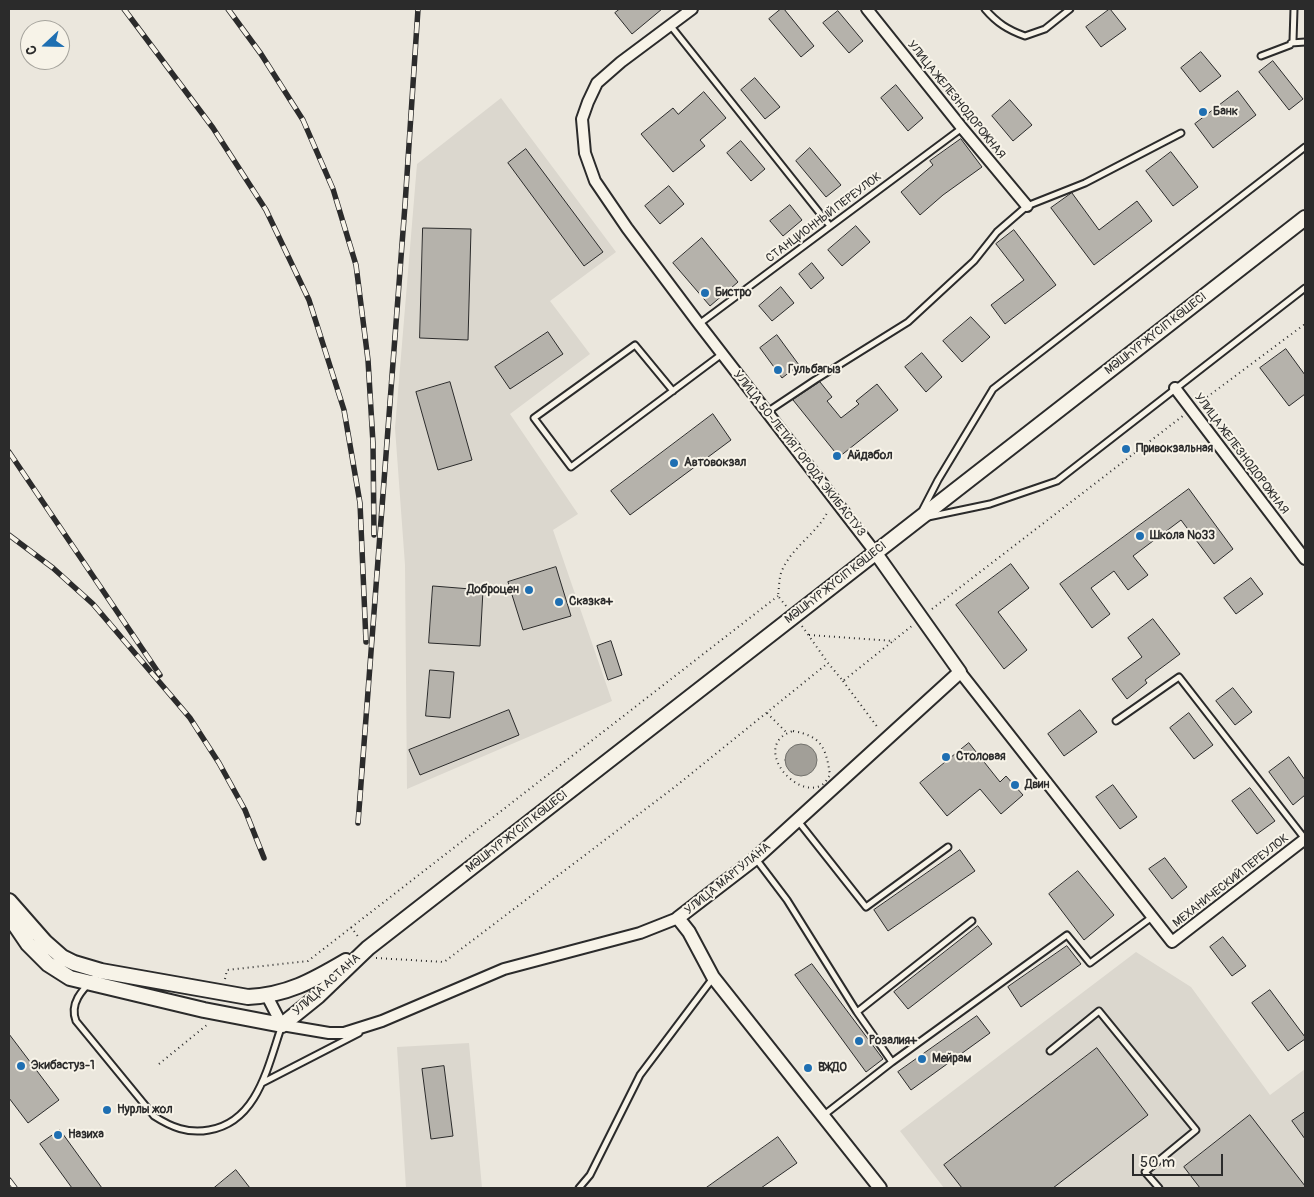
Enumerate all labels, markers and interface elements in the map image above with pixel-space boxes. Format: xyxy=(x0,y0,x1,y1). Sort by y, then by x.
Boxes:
north arrow xyxy=(20,20,70,70)
street label: УЛИЦА ЖЕЛЕЗНОДОРОЖНАЯ xyxy=(904,38,1008,162)
text: С xyxy=(22,43,41,57)
place label: Банк xyxy=(1213,105,1238,119)
marker: Банк xyxy=(1197,106,1209,118)
street label: СТАНЦИОННЫЙ ПЕРЕУЛОК xyxy=(763,170,885,266)
place label: Бистро xyxy=(715,286,752,300)
marker: Бистро xyxy=(699,287,711,299)
street label: МӘШҺҮР ЖҮСІП КӨШЕСІ xyxy=(1102,290,1210,378)
place label: Гульбагыз xyxy=(788,363,841,377)
marker: Гульбагыз xyxy=(772,364,784,376)
street label: УЛИЦА 50-ЛЕТИЯ ГОРОДА ЭКИБАСТУЗ xyxy=(730,368,868,540)
street label: УЛИЦА ЖЕЛЕЗНОДОРОЖНАЯ xyxy=(1191,391,1291,517)
place label: Привокзальная xyxy=(1136,442,1213,456)
marker: Привокзальная xyxy=(1120,443,1132,455)
place label: Айдабол xyxy=(847,449,893,463)
marker: Айдабол xyxy=(831,450,843,462)
place label: Автовокзал xyxy=(684,456,746,470)
marker: Автовокзал xyxy=(668,457,680,469)
place label: Школа №33 xyxy=(1150,529,1215,543)
marker: Школа №33 xyxy=(1134,530,1146,542)
street label: МӘШҺҮР ЖҮСІП КӨШЕСІ xyxy=(782,539,890,627)
place label: Доброцен xyxy=(467,583,519,597)
marker: Доброцен xyxy=(523,584,535,596)
place label: Сказка+ xyxy=(569,595,613,609)
marker: Сказка+ xyxy=(553,596,565,608)
place label: Столовая xyxy=(956,750,1006,764)
marker: Столовая xyxy=(940,751,952,763)
place label: Двин xyxy=(1025,778,1049,792)
marker: Двин xyxy=(1009,779,1021,791)
street label: МӘШҺҮР ЖҮСІП КӨШЕСІ xyxy=(463,788,571,876)
street label: МЕХАНИЧЕСКИЙ ПЕРЕУЛОК xyxy=(1170,831,1292,931)
street label: УЛИЦА МАРГУЛАНА xyxy=(682,840,774,918)
street label: УЛИЦА АСТАНА xyxy=(290,951,364,1019)
place label: Розалия+ xyxy=(869,1034,917,1048)
marker: Розалия+ xyxy=(853,1035,865,1047)
place label: Мейрам xyxy=(932,1052,971,1066)
marker: Мейрам xyxy=(916,1053,928,1065)
place label: Экибастуз-1 xyxy=(31,1059,95,1073)
marker: Экибастуз-1 xyxy=(15,1060,27,1072)
place label: ВЖДО xyxy=(818,1061,847,1075)
marker: ВЖДО xyxy=(802,1062,814,1074)
place label: Нурлы жол xyxy=(117,1103,172,1117)
marker: Нурлы жол xyxy=(101,1104,113,1116)
place label: Назиха xyxy=(68,1128,104,1142)
marker: Назиха xyxy=(52,1129,64,1141)
scale bar xyxy=(1134,1144,1225,1176)
text: 50 m xyxy=(1140,1153,1175,1172)

